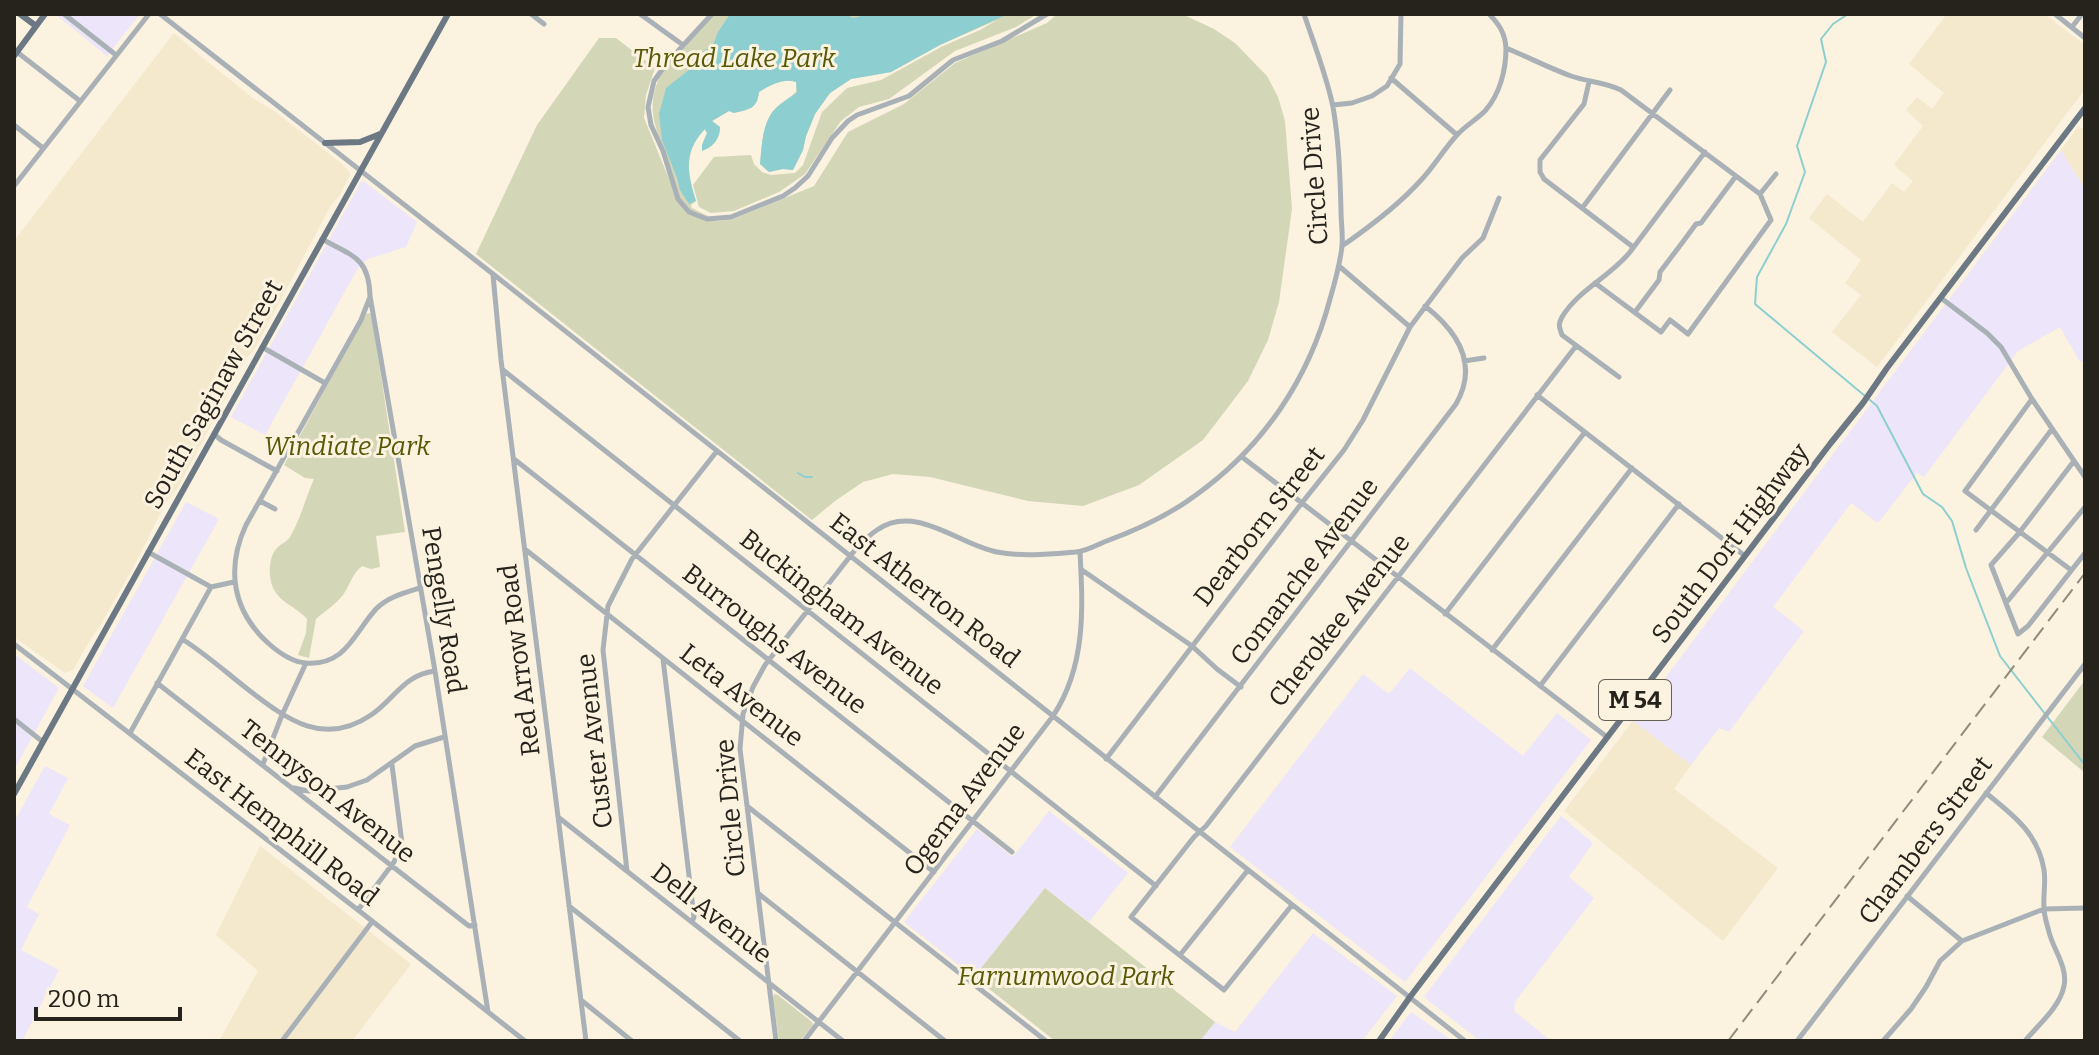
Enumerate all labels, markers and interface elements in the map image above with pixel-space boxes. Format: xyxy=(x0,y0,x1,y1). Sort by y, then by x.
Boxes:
park label: Thread Lake Park xyxy=(632,43,836,74)
street label: Circle Drive xyxy=(1294,106,1335,246)
street label: South Saginaw Street xyxy=(137,274,290,514)
park label: Windiate Park xyxy=(264,431,431,462)
street label: South Dort Highway xyxy=(1645,437,1816,649)
street label: Dearborn Street xyxy=(1187,440,1332,612)
street label: Comanche Avenue xyxy=(1224,472,1385,671)
street label: East Atherton Road xyxy=(824,507,1026,674)
street label: Buckingham Avenue xyxy=(734,523,950,702)
street label: Pengelly Road xyxy=(415,524,472,696)
street label: Cherokee Avenue xyxy=(1262,528,1417,713)
street label: Burroughs Avenue xyxy=(677,558,873,721)
street label: Red Arrow Road xyxy=(492,562,547,758)
street label: Leta Avenue xyxy=(674,638,810,753)
street label: Custer Avenue xyxy=(570,652,619,830)
road number: M 54 xyxy=(1599,680,1671,720)
street label: Tennyson Avenue xyxy=(234,713,421,869)
street label: Ogema Avenue xyxy=(897,717,1032,882)
street label: Circle Drive xyxy=(709,738,752,878)
street label: East Hemphill Road xyxy=(179,742,385,913)
street label: Chambers Street xyxy=(1852,750,1999,931)
street label: Dell Avenue xyxy=(645,857,778,970)
park label: Farnumwood Park xyxy=(958,961,1175,992)
scale bar xyxy=(36,971,180,1021)
text: 200 m xyxy=(48,985,120,1013)

